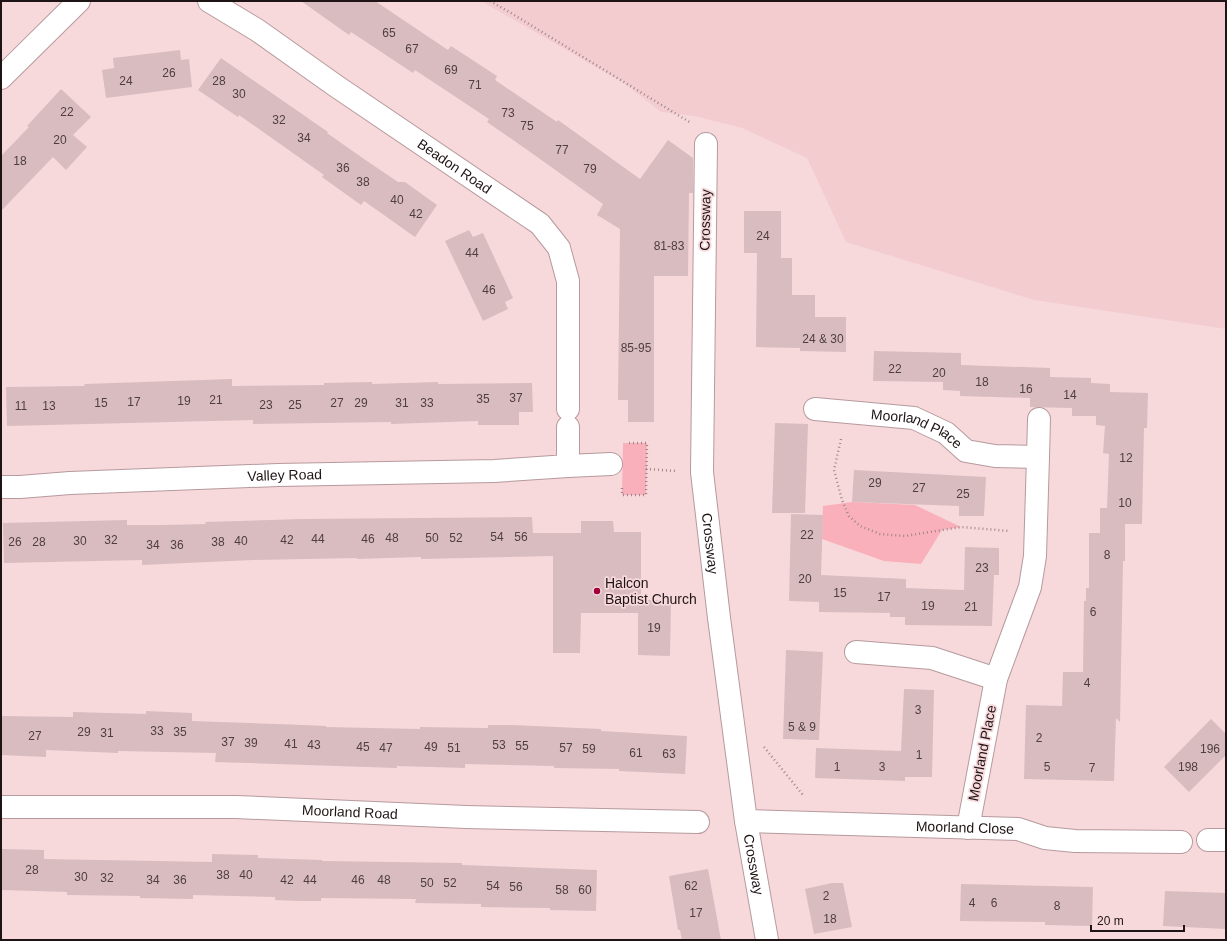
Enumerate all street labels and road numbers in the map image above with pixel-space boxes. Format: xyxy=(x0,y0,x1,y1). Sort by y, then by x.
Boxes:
street label: Beadon Road xyxy=(415,136,495,197)
street label: Crossway xyxy=(696,189,714,251)
street label: Moorland Place xyxy=(870,406,966,452)
street label: Valley Road xyxy=(247,466,322,484)
street label: Crossway xyxy=(699,512,722,575)
street label: Moorland Place xyxy=(965,704,999,802)
street label: Moorland Road xyxy=(302,802,398,822)
street label: Moorland Close xyxy=(916,818,1014,837)
street label: Crossway xyxy=(740,833,767,896)

